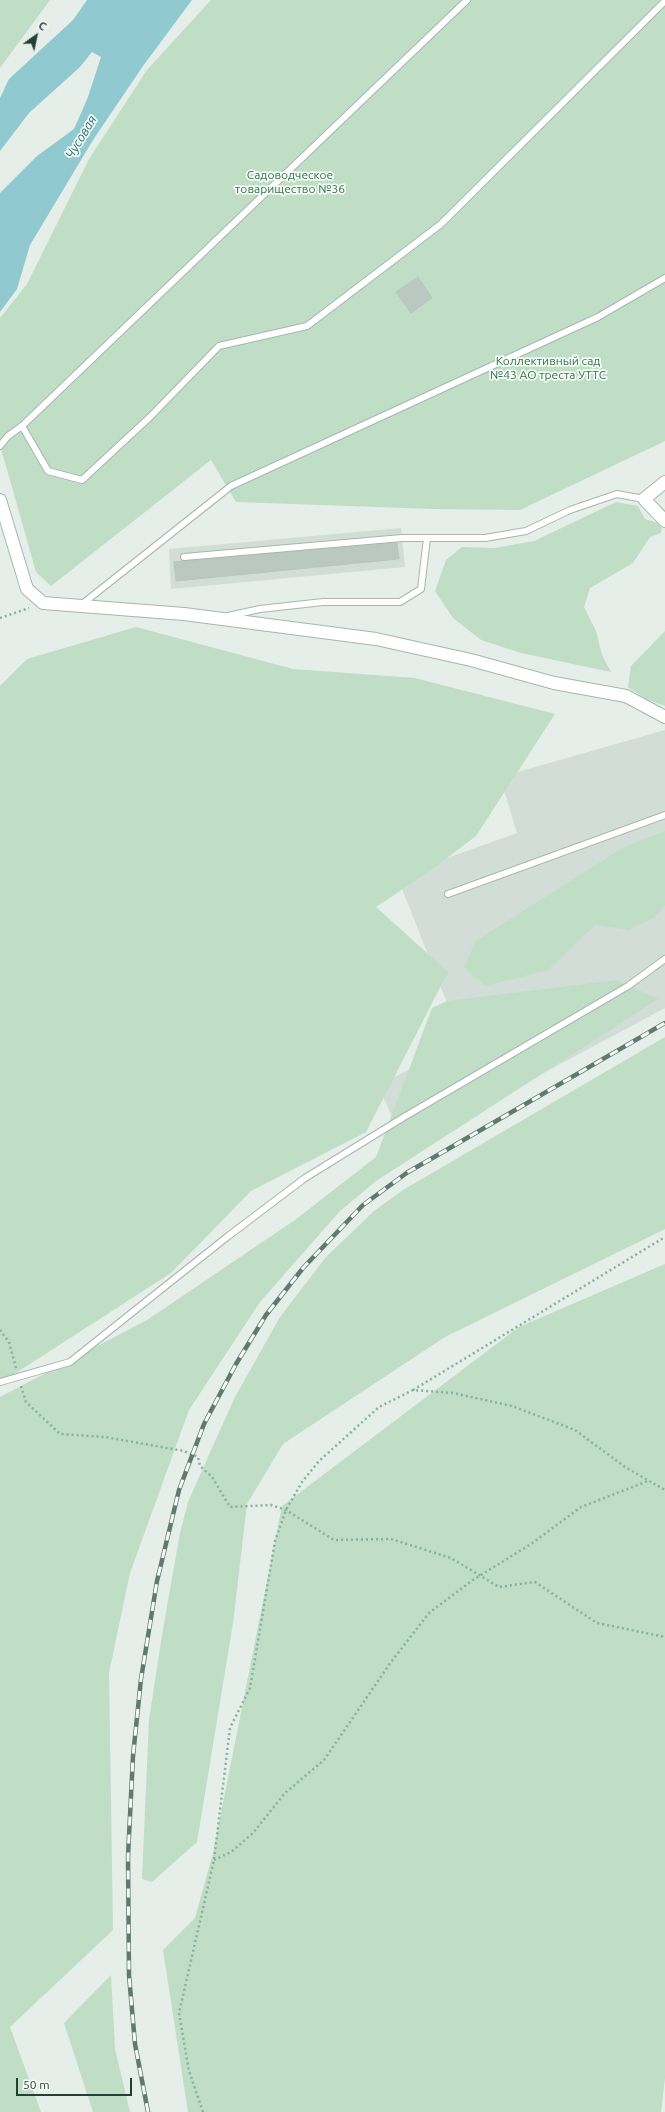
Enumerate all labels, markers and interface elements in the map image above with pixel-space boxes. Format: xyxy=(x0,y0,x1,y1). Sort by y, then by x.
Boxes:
north arrow xyxy=(16,16,56,56)
text: С xyxy=(36,19,49,33)
water label: Чусовая xyxy=(62,113,100,161)
park label: Садоводческое товарищество №36 xyxy=(235,168,345,196)
park label: Коллективный сад №43 АО треста УТТС xyxy=(490,354,606,382)
scale bar xyxy=(18,2070,134,2096)
text: 50 m xyxy=(23,2078,50,2091)

